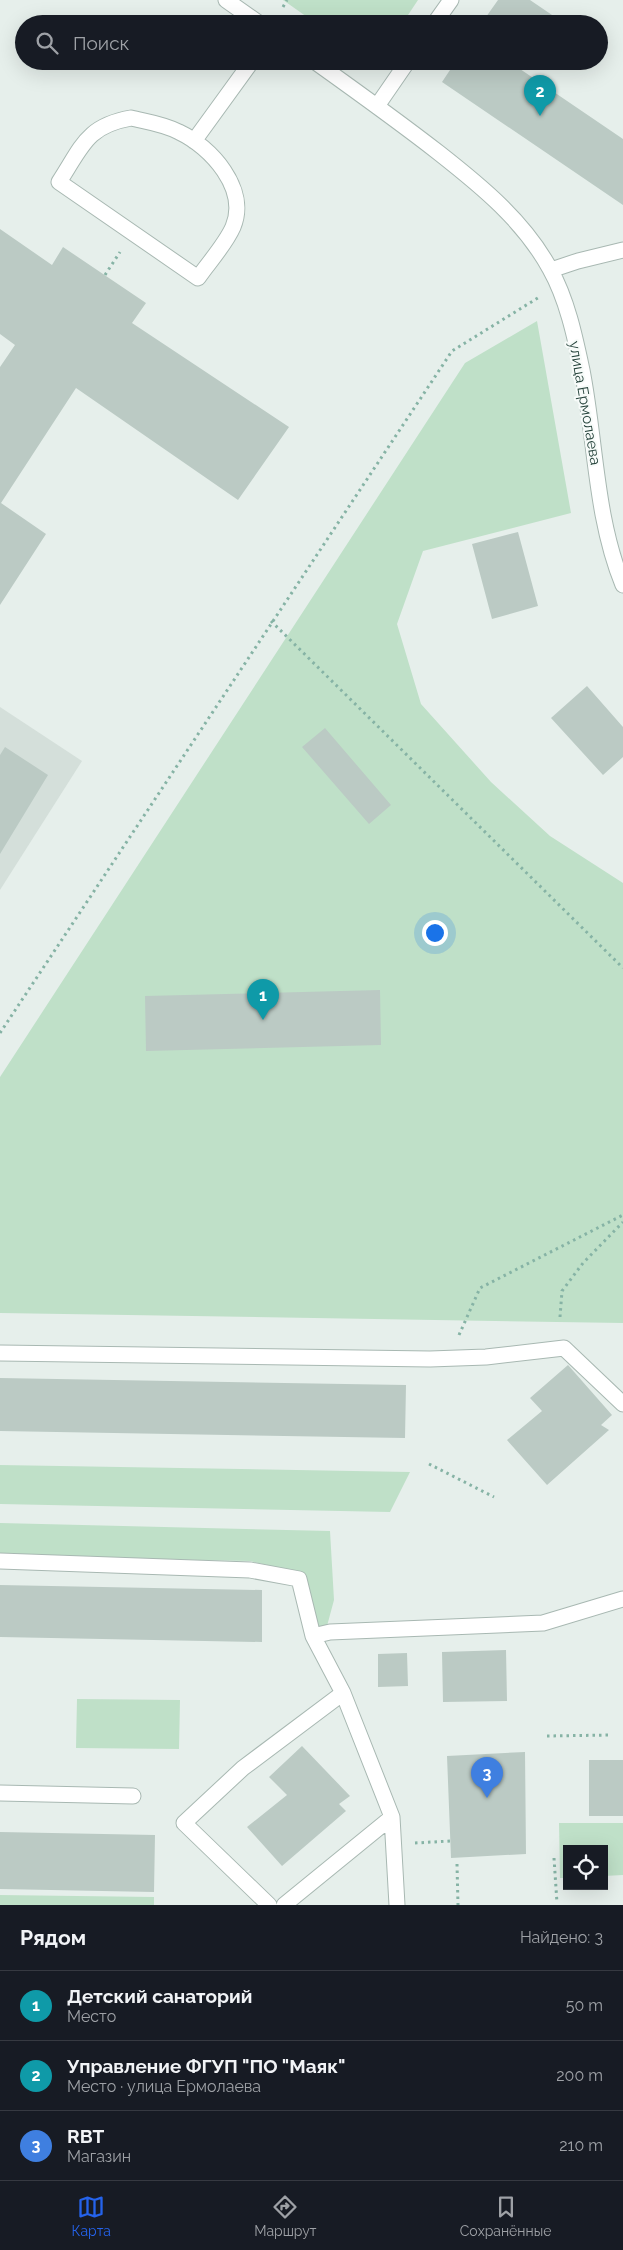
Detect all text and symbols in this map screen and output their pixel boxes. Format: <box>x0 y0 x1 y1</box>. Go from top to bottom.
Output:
search box <box>15 15 608 70</box>
icon: search <box>33 29 61 57</box>
text: Поиск <box>73 32 129 54</box>
pin: 2 <box>524 75 556 116</box>
street label: улица Ермолаева <box>565 340 605 466</box>
your location <box>422 920 448 946</box>
pin: 1 <box>247 979 279 1020</box>
pin: 3 <box>471 1757 503 1798</box>
map controls <box>563 1845 608 1890</box>
button: locate <box>563 1845 608 1890</box>
text: Рядом <box>20 1925 86 1950</box>
text: Найдено: 3 <box>520 1928 603 1947</box>
text: Детский санаторий <box>67 1985 252 2007</box>
text: 1 <box>32 1996 40 2015</box>
text: 50 m <box>566 1996 603 2015</box>
text: Место <box>67 2007 116 2026</box>
text: Управление ФГУП "ПО "Маяк" <box>67 2055 346 2077</box>
text: 2 <box>31 2066 41 2085</box>
text: 200 m <box>556 2066 603 2085</box>
text: Место · улица Ермолаева <box>67 2077 261 2096</box>
text: RBT <box>67 2125 104 2147</box>
text: 3 <box>32 2136 40 2155</box>
text: 210 m <box>559 2136 603 2155</box>
text: Магазин <box>67 2147 131 2166</box>
tab: Карта <box>72 2193 111 2239</box>
tab: Маршрут <box>254 2193 317 2239</box>
tab: Сохранённые <box>460 2193 551 2239</box>

